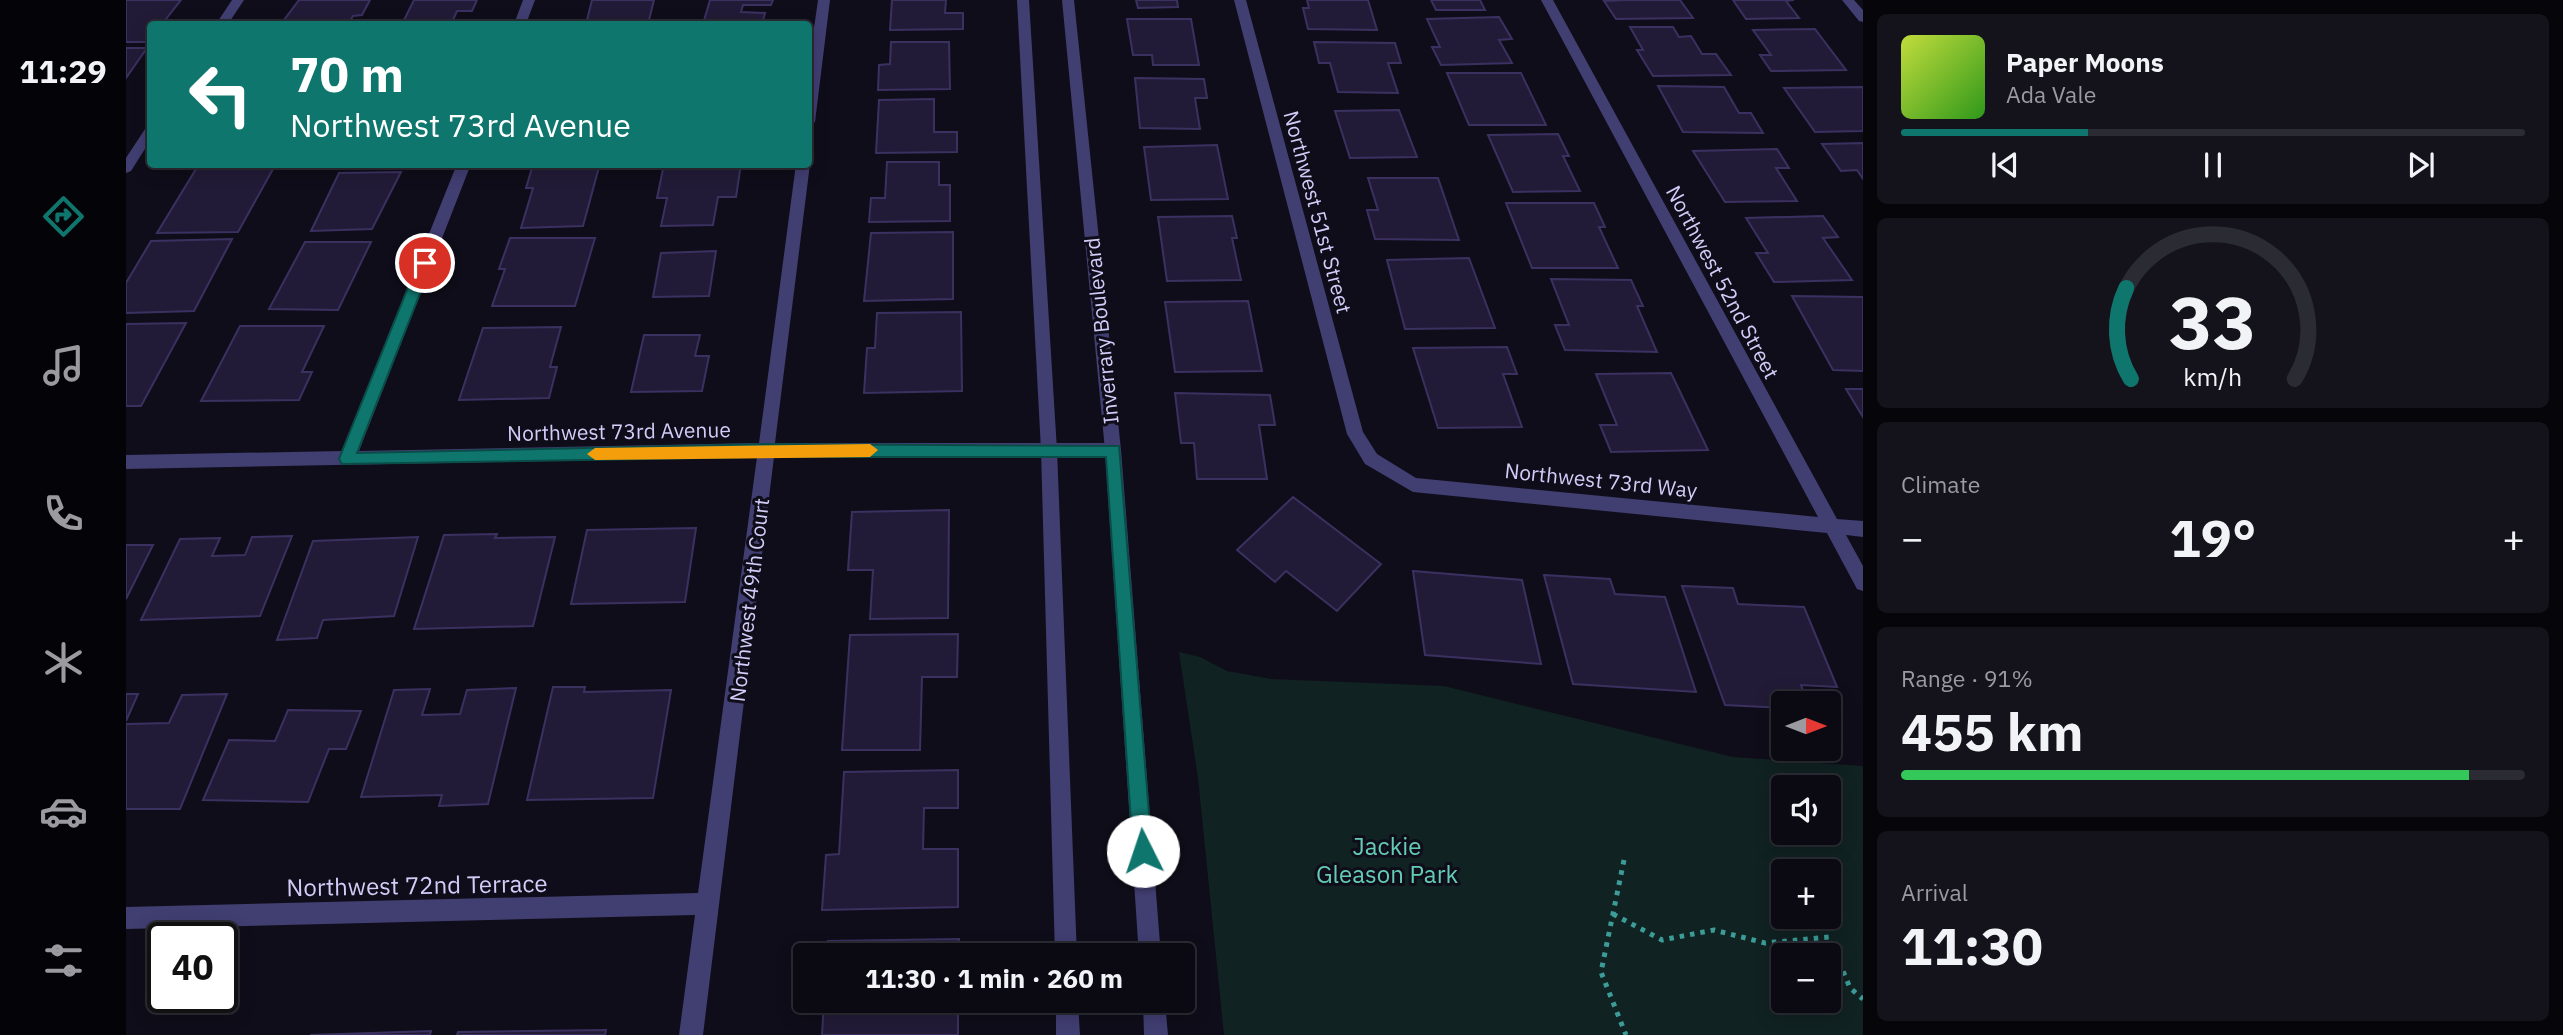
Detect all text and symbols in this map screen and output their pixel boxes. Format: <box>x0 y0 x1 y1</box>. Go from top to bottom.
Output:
text: 70 m <box>290 42 404 105</box>
text: Paper Moons <box>2006 45 2164 79</box>
icon: left <box>175 49 266 140</box>
text: 11:29 <box>19 50 107 92</box>
text: Ada Vale <box>2006 79 2096 109</box>
text: Northwest 73rd Avenue <box>290 104 631 146</box>
street label: Northwest 51st Street <box>1277 108 1359 316</box>
icon: previous <box>1986 146 2024 184</box>
icon: pause <box>2194 146 2232 184</box>
icon: next <box>2402 146 2440 184</box>
street label: Northwest 52nd Street <box>1660 180 1786 384</box>
icon: directions <box>39 192 88 241</box>
pin <box>395 233 455 293</box>
street label: Inverrary Boulevard <box>1077 236 1125 426</box>
icon: arrive <box>406 244 444 282</box>
text: 33 <box>2169 275 2257 370</box>
icon: music <box>39 341 88 390</box>
text: km/h <box>2184 360 2242 393</box>
street label: Northwest 73rd Avenue <box>507 415 731 447</box>
street label: Northwest 73rd Way <box>1503 456 1699 504</box>
text: Climate <box>1901 469 1980 499</box>
icon: phone <box>39 489 88 538</box>
street label: Northwest 49th Court <box>723 497 775 703</box>
text: 19° <box>2170 504 2256 571</box>
text: − <box>1901 513 1924 562</box>
text: + <box>2502 513 2525 562</box>
icon: climate <box>39 638 88 687</box>
text: Range · 91% <box>1901 663 2033 693</box>
north arrow <box>1771 691 1841 761</box>
map controls <box>1771 691 1841 1013</box>
text: 455 km <box>1901 698 2083 765</box>
button: sound <box>1771 775 1841 845</box>
icon: car <box>39 787 88 836</box>
position arrow <box>1106 814 1180 888</box>
park label: Jackie Gleason Park <box>1316 830 1458 890</box>
button: + <box>1771 859 1841 929</box>
street label: Northwest 72nd Terrace <box>286 867 548 903</box>
text: Arrival <box>1901 877 1968 907</box>
text: 11:30 <box>1901 912 2043 979</box>
speed limit sign: 40 <box>147 922 238 1013</box>
icon: filters <box>39 936 88 985</box>
button: − <box>1771 943 1841 1013</box>
text: 11:30 · 1 min · 260 m <box>865 961 1123 995</box>

